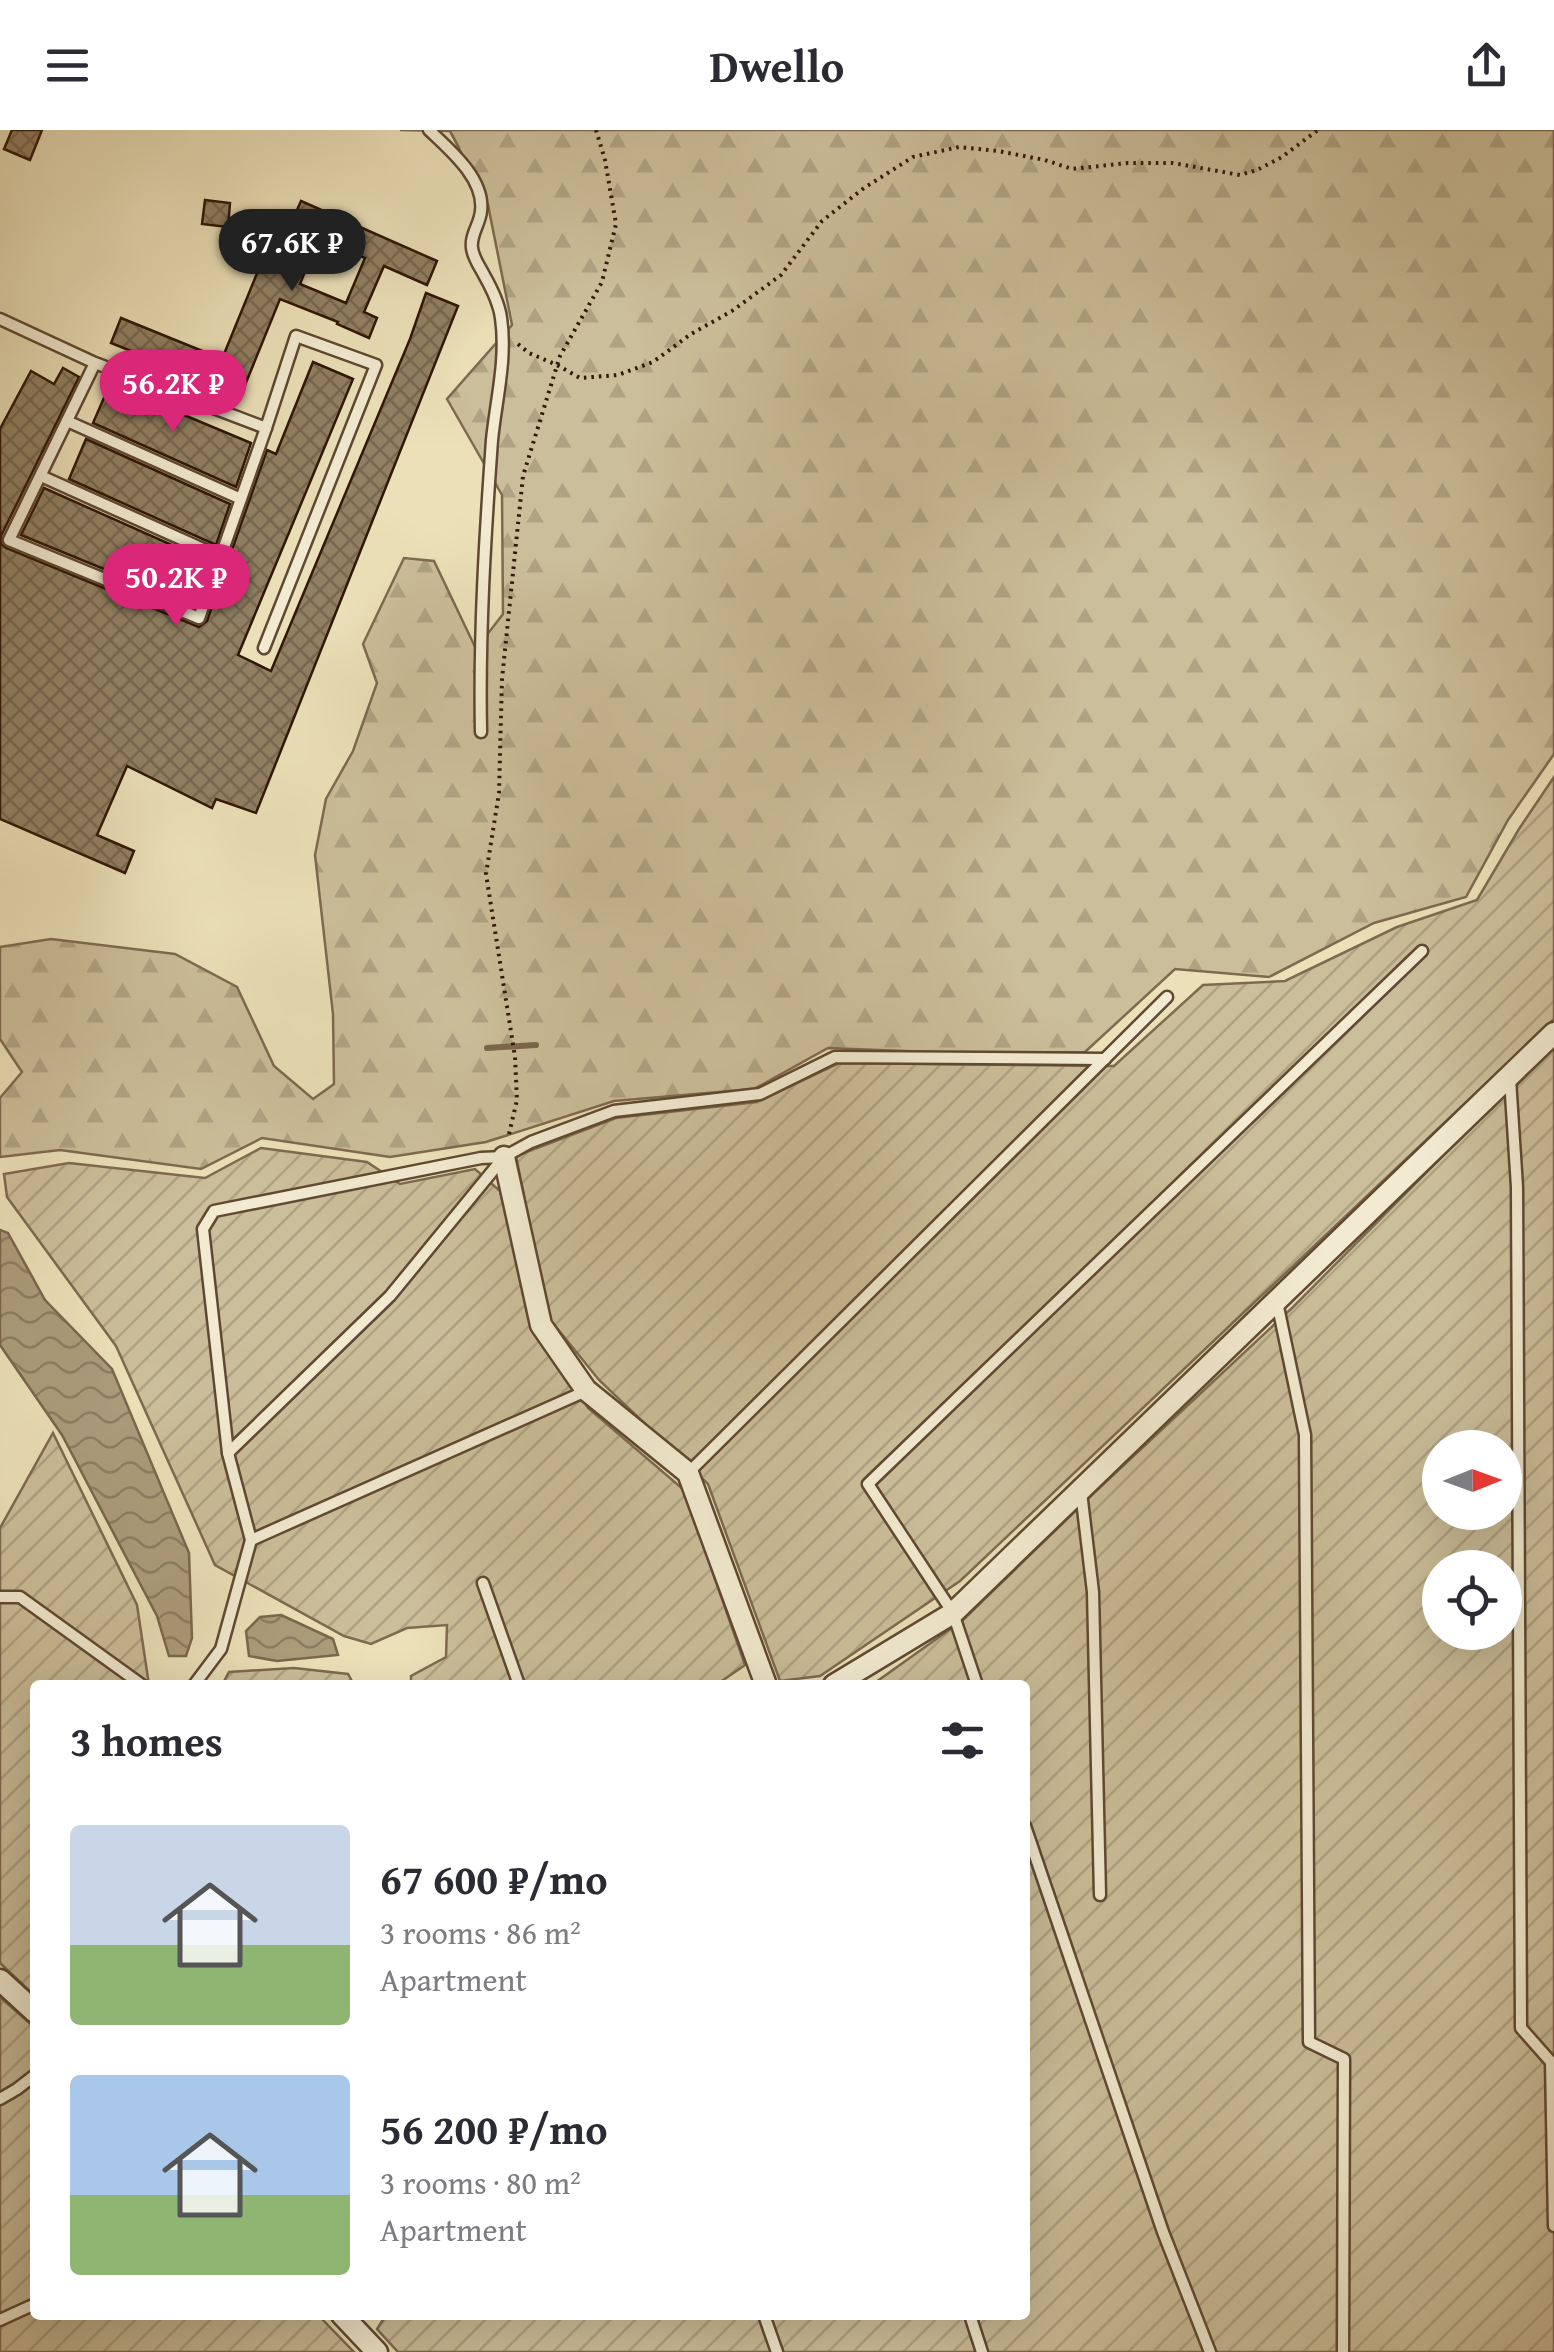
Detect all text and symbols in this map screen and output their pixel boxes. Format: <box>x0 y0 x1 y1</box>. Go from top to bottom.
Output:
text: Dwello <box>710 33 844 98</box>
icon: menu <box>40 38 95 93</box>
icon: share <box>1459 38 1514 93</box>
pin: 67.6K ₽ <box>200 209 384 294</box>
text: 67.6K ₽ <box>241 218 343 265</box>
pin: 56.2K ₽ <box>81 350 265 435</box>
text: 56.2K ₽ <box>122 359 224 406</box>
pin: 50.2K ₽ <box>84 544 268 629</box>
text: 50.2K ₽ <box>125 553 227 600</box>
north arrow <box>1422 1430 1522 1530</box>
map controls <box>1422 1430 1522 1650</box>
button: locate <box>1422 1550 1522 1650</box>
text: 3 homes <box>70 1710 223 1771</box>
icon: filters <box>935 1713 990 1768</box>
text: 67 600 ₽/mo <box>380 1848 608 1909</box>
icon: home <box>150 1865 270 1985</box>
text: 3 rooms · 86 m² <box>380 1909 581 1956</box>
text: Apartment <box>380 1956 527 2003</box>
text: 56 200 ₽/mo <box>380 2098 608 2159</box>
icon: home <box>150 2115 270 2235</box>
text: 3 rooms · 80 m² <box>380 2159 581 2206</box>
text: Apartment <box>380 2206 527 2253</box>

